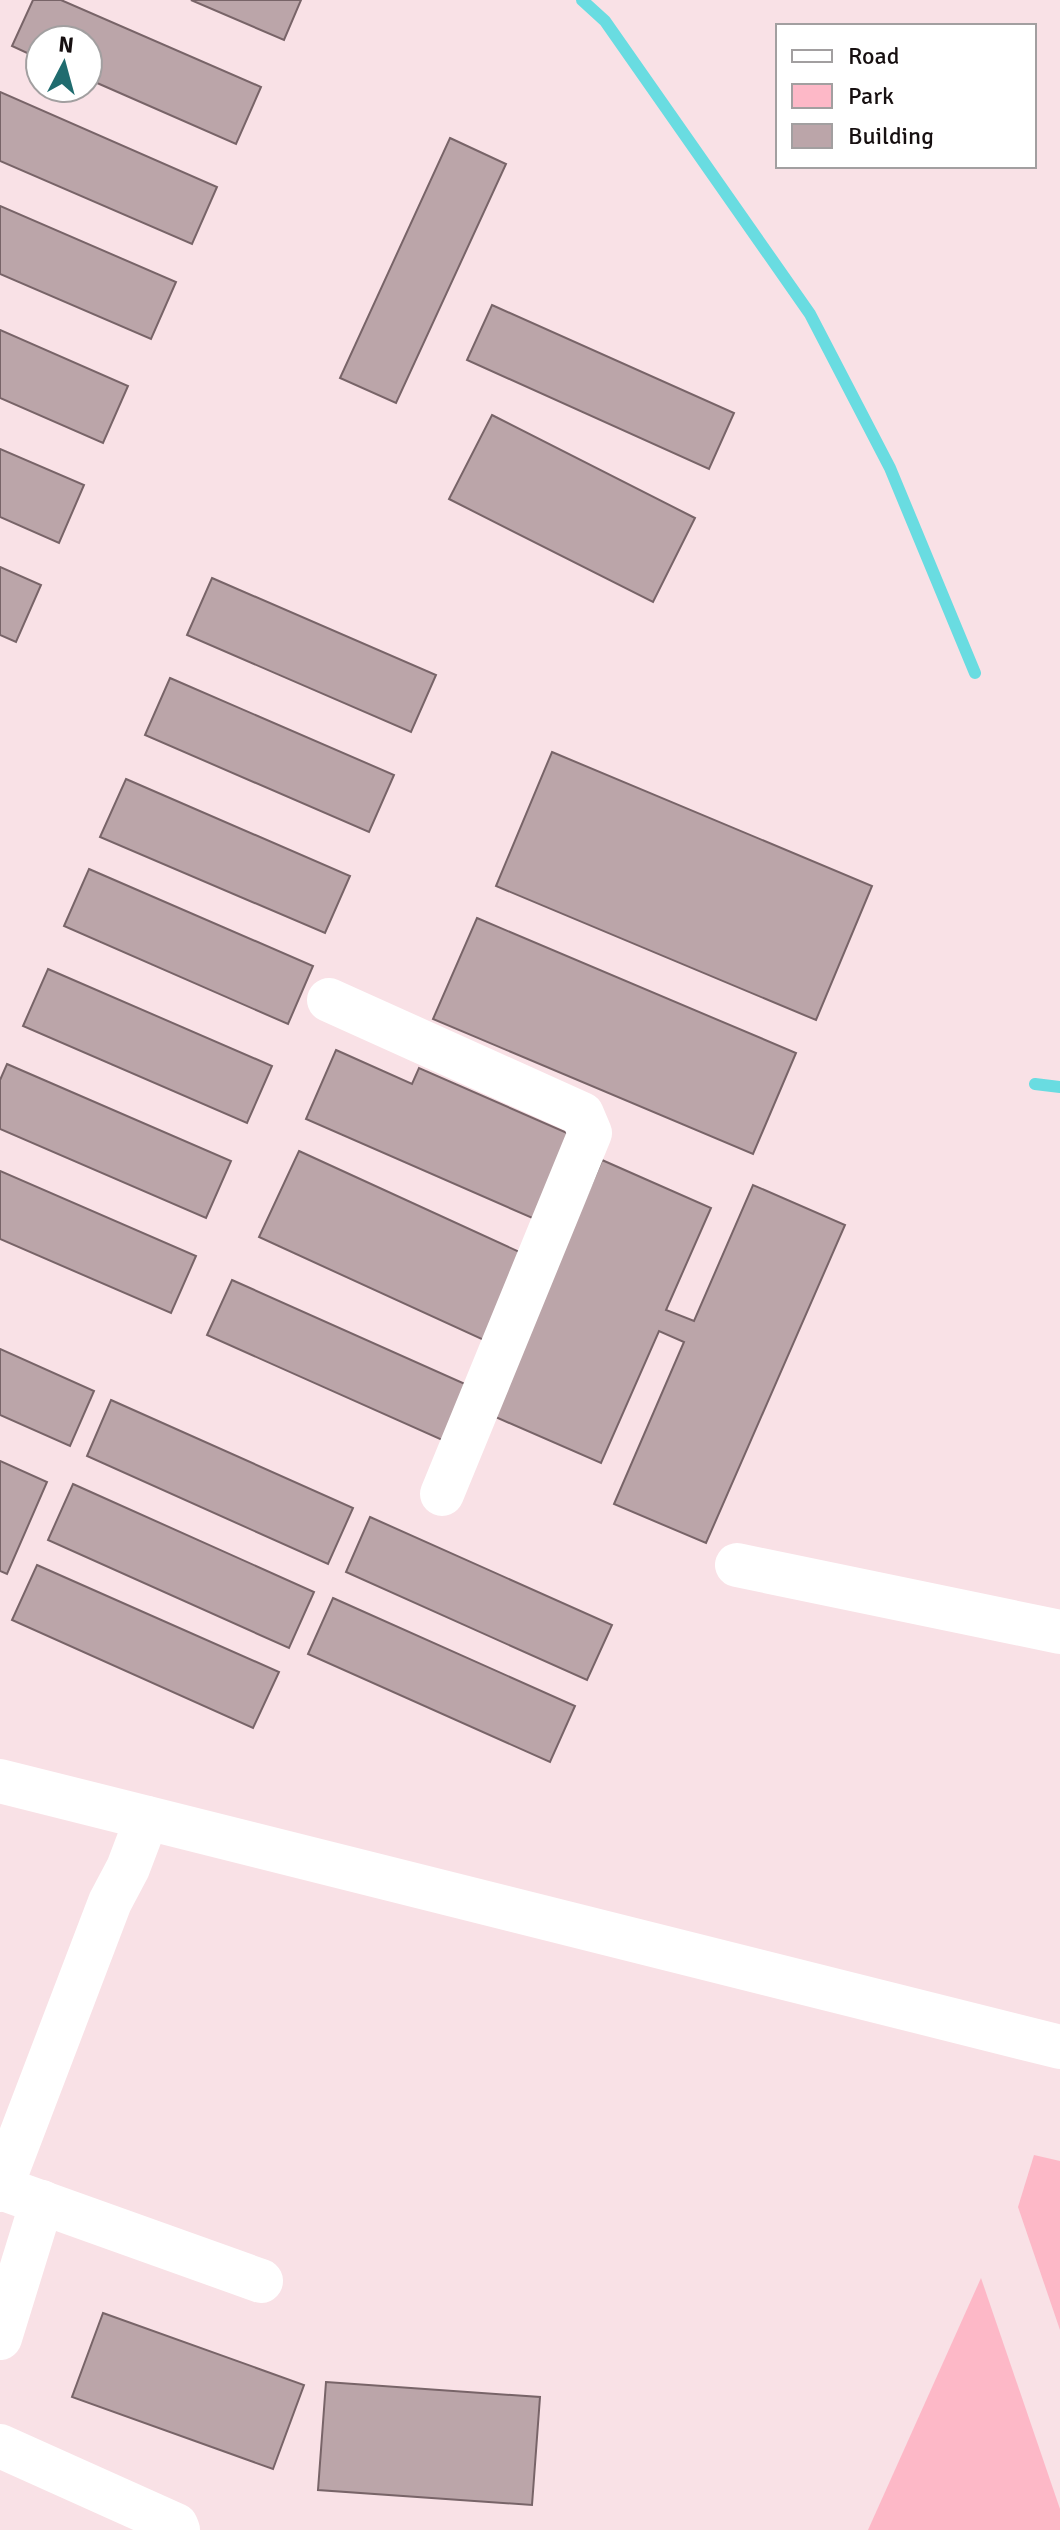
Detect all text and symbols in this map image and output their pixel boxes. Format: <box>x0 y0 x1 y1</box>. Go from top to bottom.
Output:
north arrow <box>24 24 104 104</box>
legend <box>776 24 1036 168</box>
text: N <box>57 30 75 59</box>
text: Road <box>848 41 899 71</box>
text: Park <box>848 81 894 111</box>
text: Building <box>848 121 934 151</box>

